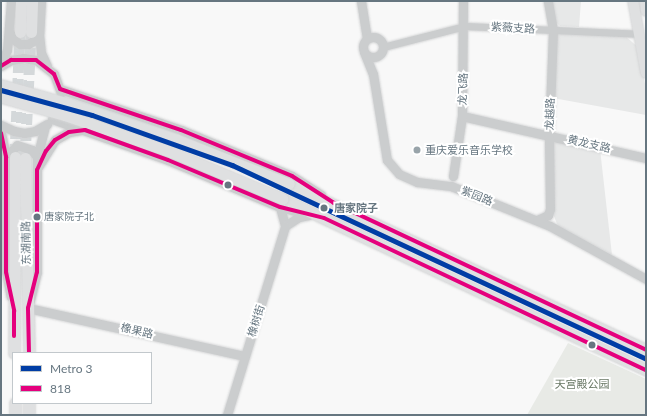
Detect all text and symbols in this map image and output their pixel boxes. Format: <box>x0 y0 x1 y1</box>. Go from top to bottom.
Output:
street label: 紫薇支路 <box>491 20 535 36</box>
street label: 龙飞路 <box>456 72 470 106</box>
street label: 龙越路 <box>543 97 557 131</box>
street label: 黄龙支路 <box>566 133 612 155</box>
place label: 重庆爱乐音乐学校 <box>425 143 513 157</box>
marker: 重庆爱乐音乐学校 <box>412 145 422 155</box>
unlabelled marker <box>223 180 233 190</box>
street label: 紫园路 <box>459 184 495 208</box>
marker: 唐家院子 <box>317 201 331 215</box>
place label: 唐家院子 <box>334 201 378 215</box>
place label: 唐家院子北 <box>44 211 94 223</box>
marker: 唐家院子北 <box>32 212 42 222</box>
street label: 东湖南路 <box>19 221 33 265</box>
street label: 橡树街 <box>245 303 267 339</box>
street label: 橡果路 <box>119 321 155 341</box>
unlabelled marker <box>587 340 597 350</box>
legend <box>12 352 152 404</box>
text: Metro 3 <box>50 361 93 376</box>
park label: 天宫殿公园 <box>555 377 609 391</box>
text: 818 <box>50 381 71 396</box>

